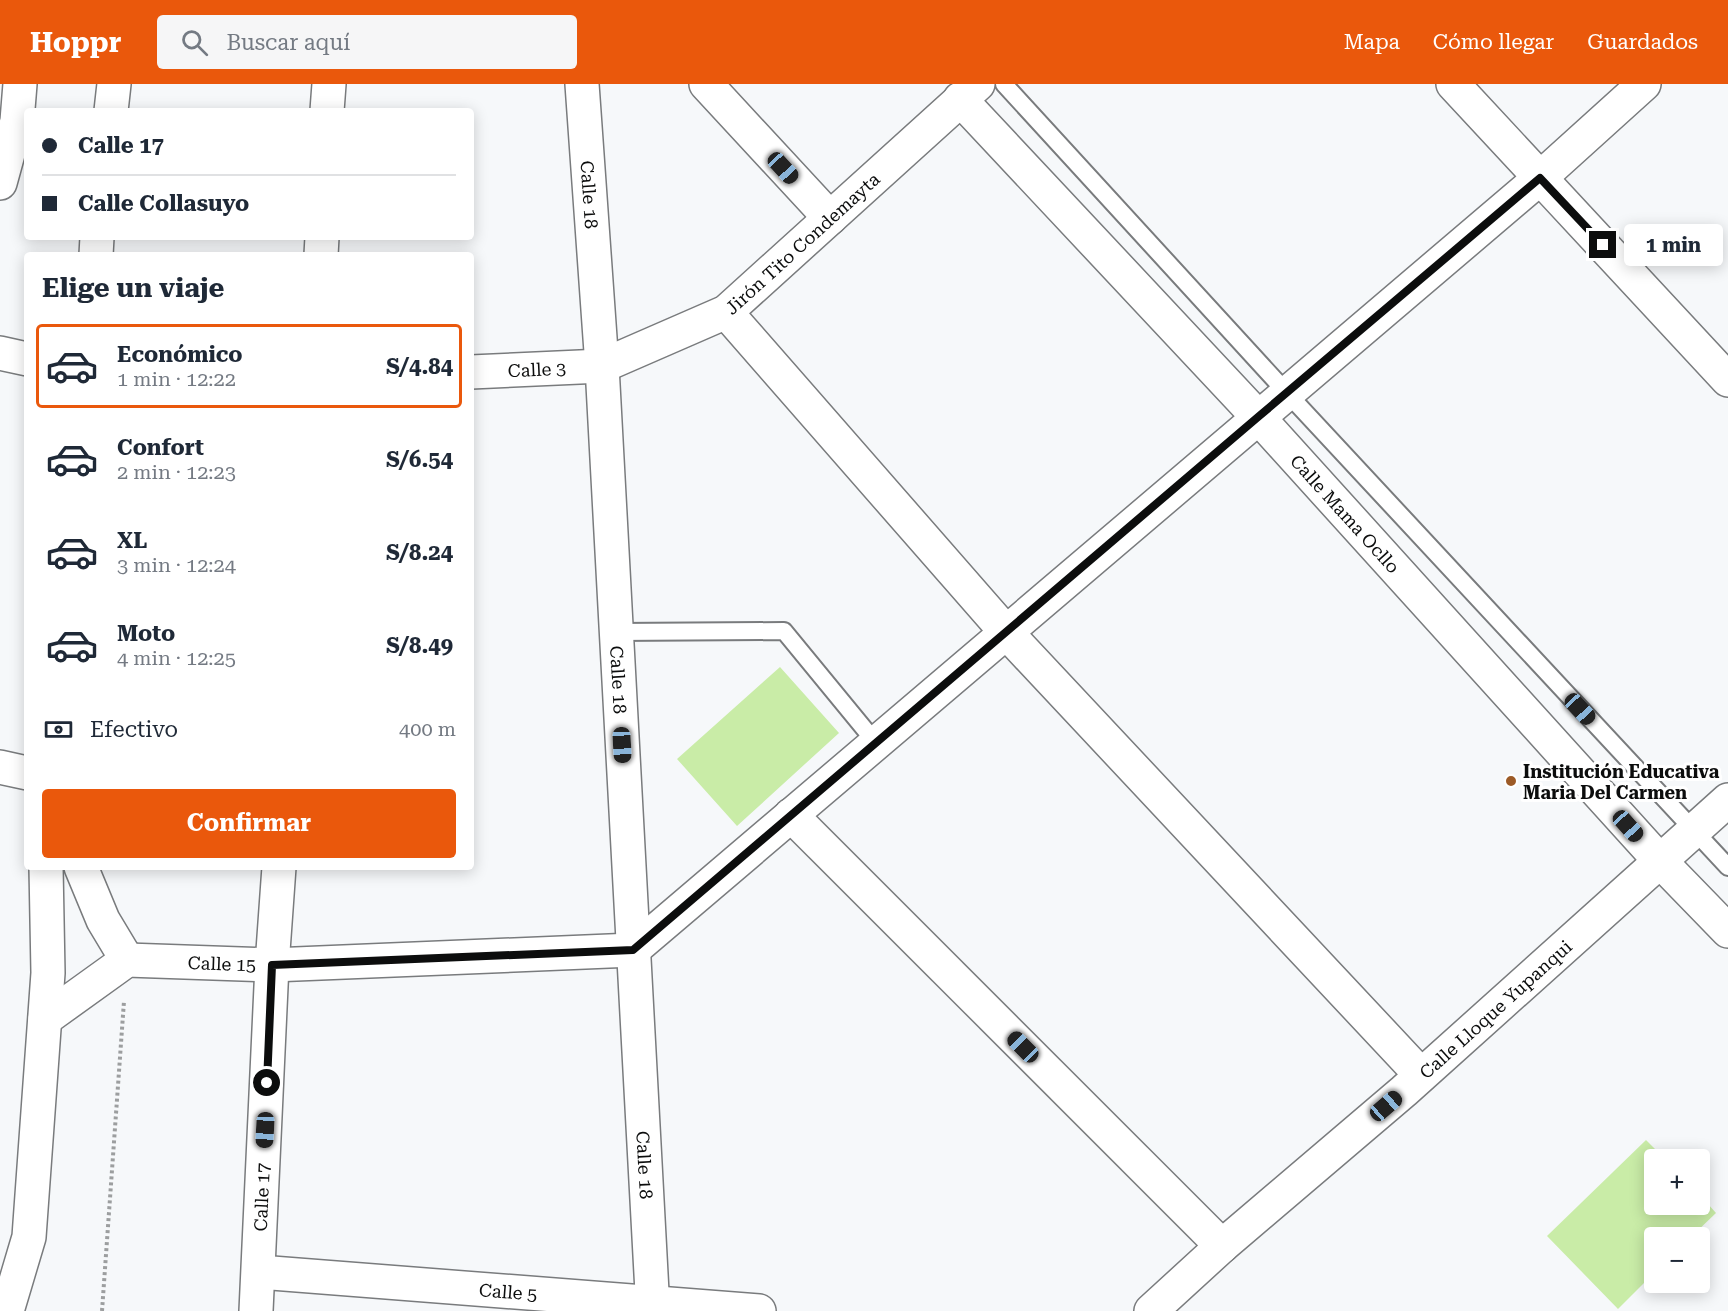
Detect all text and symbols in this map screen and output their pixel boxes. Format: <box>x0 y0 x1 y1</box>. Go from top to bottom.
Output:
search box <box>157 15 577 69</box>
text: Hoppr <box>30 26 121 59</box>
icon: search <box>178 26 211 59</box>
text: Buscar aquí <box>226 30 350 55</box>
text: Mapa <box>1344 30 1400 54</box>
text: Cómo llegar <box>1433 30 1554 54</box>
text: Guardados <box>1587 30 1698 54</box>
text: Calle 17 <box>78 133 164 158</box>
car <box>764 149 802 187</box>
street label: Calle 18 <box>577 160 603 230</box>
street label: Jirón Tito Condemayta <box>721 168 884 318</box>
text: Calle Collasuyo <box>78 191 249 216</box>
callout: 1 min <box>1624 224 1723 266</box>
route end <box>1589 231 1616 258</box>
text: 1 min <box>1646 233 1701 257</box>
text: Elige un viaje <box>42 272 224 304</box>
icon: car <box>45 339 99 393</box>
text: Económico <box>117 342 243 367</box>
text: S/4.84 <box>386 354 453 379</box>
street label: Calle 3 <box>507 357 567 381</box>
text: 1 min · 12:22 <box>117 367 236 391</box>
icon: car <box>45 432 99 486</box>
text: Confort <box>117 435 204 460</box>
text: S/6.54 <box>386 447 453 472</box>
street label: Calle Mama Ocllo <box>1286 450 1404 577</box>
text: 2 min · 12:23 <box>117 460 236 484</box>
icon: car <box>45 525 99 579</box>
text: XL <box>117 528 147 553</box>
text: S/8.24 <box>386 540 453 565</box>
text: 3 min · 12:24 <box>117 553 236 577</box>
icon: car <box>45 618 99 672</box>
text: Moto <box>117 621 175 646</box>
text: S/8.49 <box>386 633 453 658</box>
street label: Calle 18 <box>607 645 631 715</box>
text: 4 min · 12:25 <box>117 646 236 670</box>
car <box>1561 690 1599 728</box>
icon: cash <box>42 713 75 746</box>
text: Efectivo <box>90 717 178 742</box>
text: 400 m <box>399 717 456 741</box>
car <box>612 727 632 763</box>
place label: Institución Educativa Maria Del Carmen <box>1523 761 1720 803</box>
marker: Institución Educativa Maria Del Carmen <box>1504 774 1518 788</box>
button: Confirmar <box>42 789 456 858</box>
car <box>1609 807 1647 845</box>
street label: Calle Lloque Yupanqui <box>1415 935 1576 1083</box>
street label: Calle 15 <box>187 952 256 975</box>
car <box>1004 1028 1042 1066</box>
route start <box>253 1069 280 1096</box>
car <box>1367 1087 1405 1125</box>
car <box>255 1112 275 1148</box>
street label: Calle 18 <box>633 1130 657 1200</box>
map controls <box>1644 1149 1710 1293</box>
button: + <box>1644 1149 1710 1215</box>
street label: Calle 17 <box>249 1162 273 1232</box>
button: − <box>1644 1227 1710 1293</box>
street label: Calle 5 <box>478 1279 538 1304</box>

